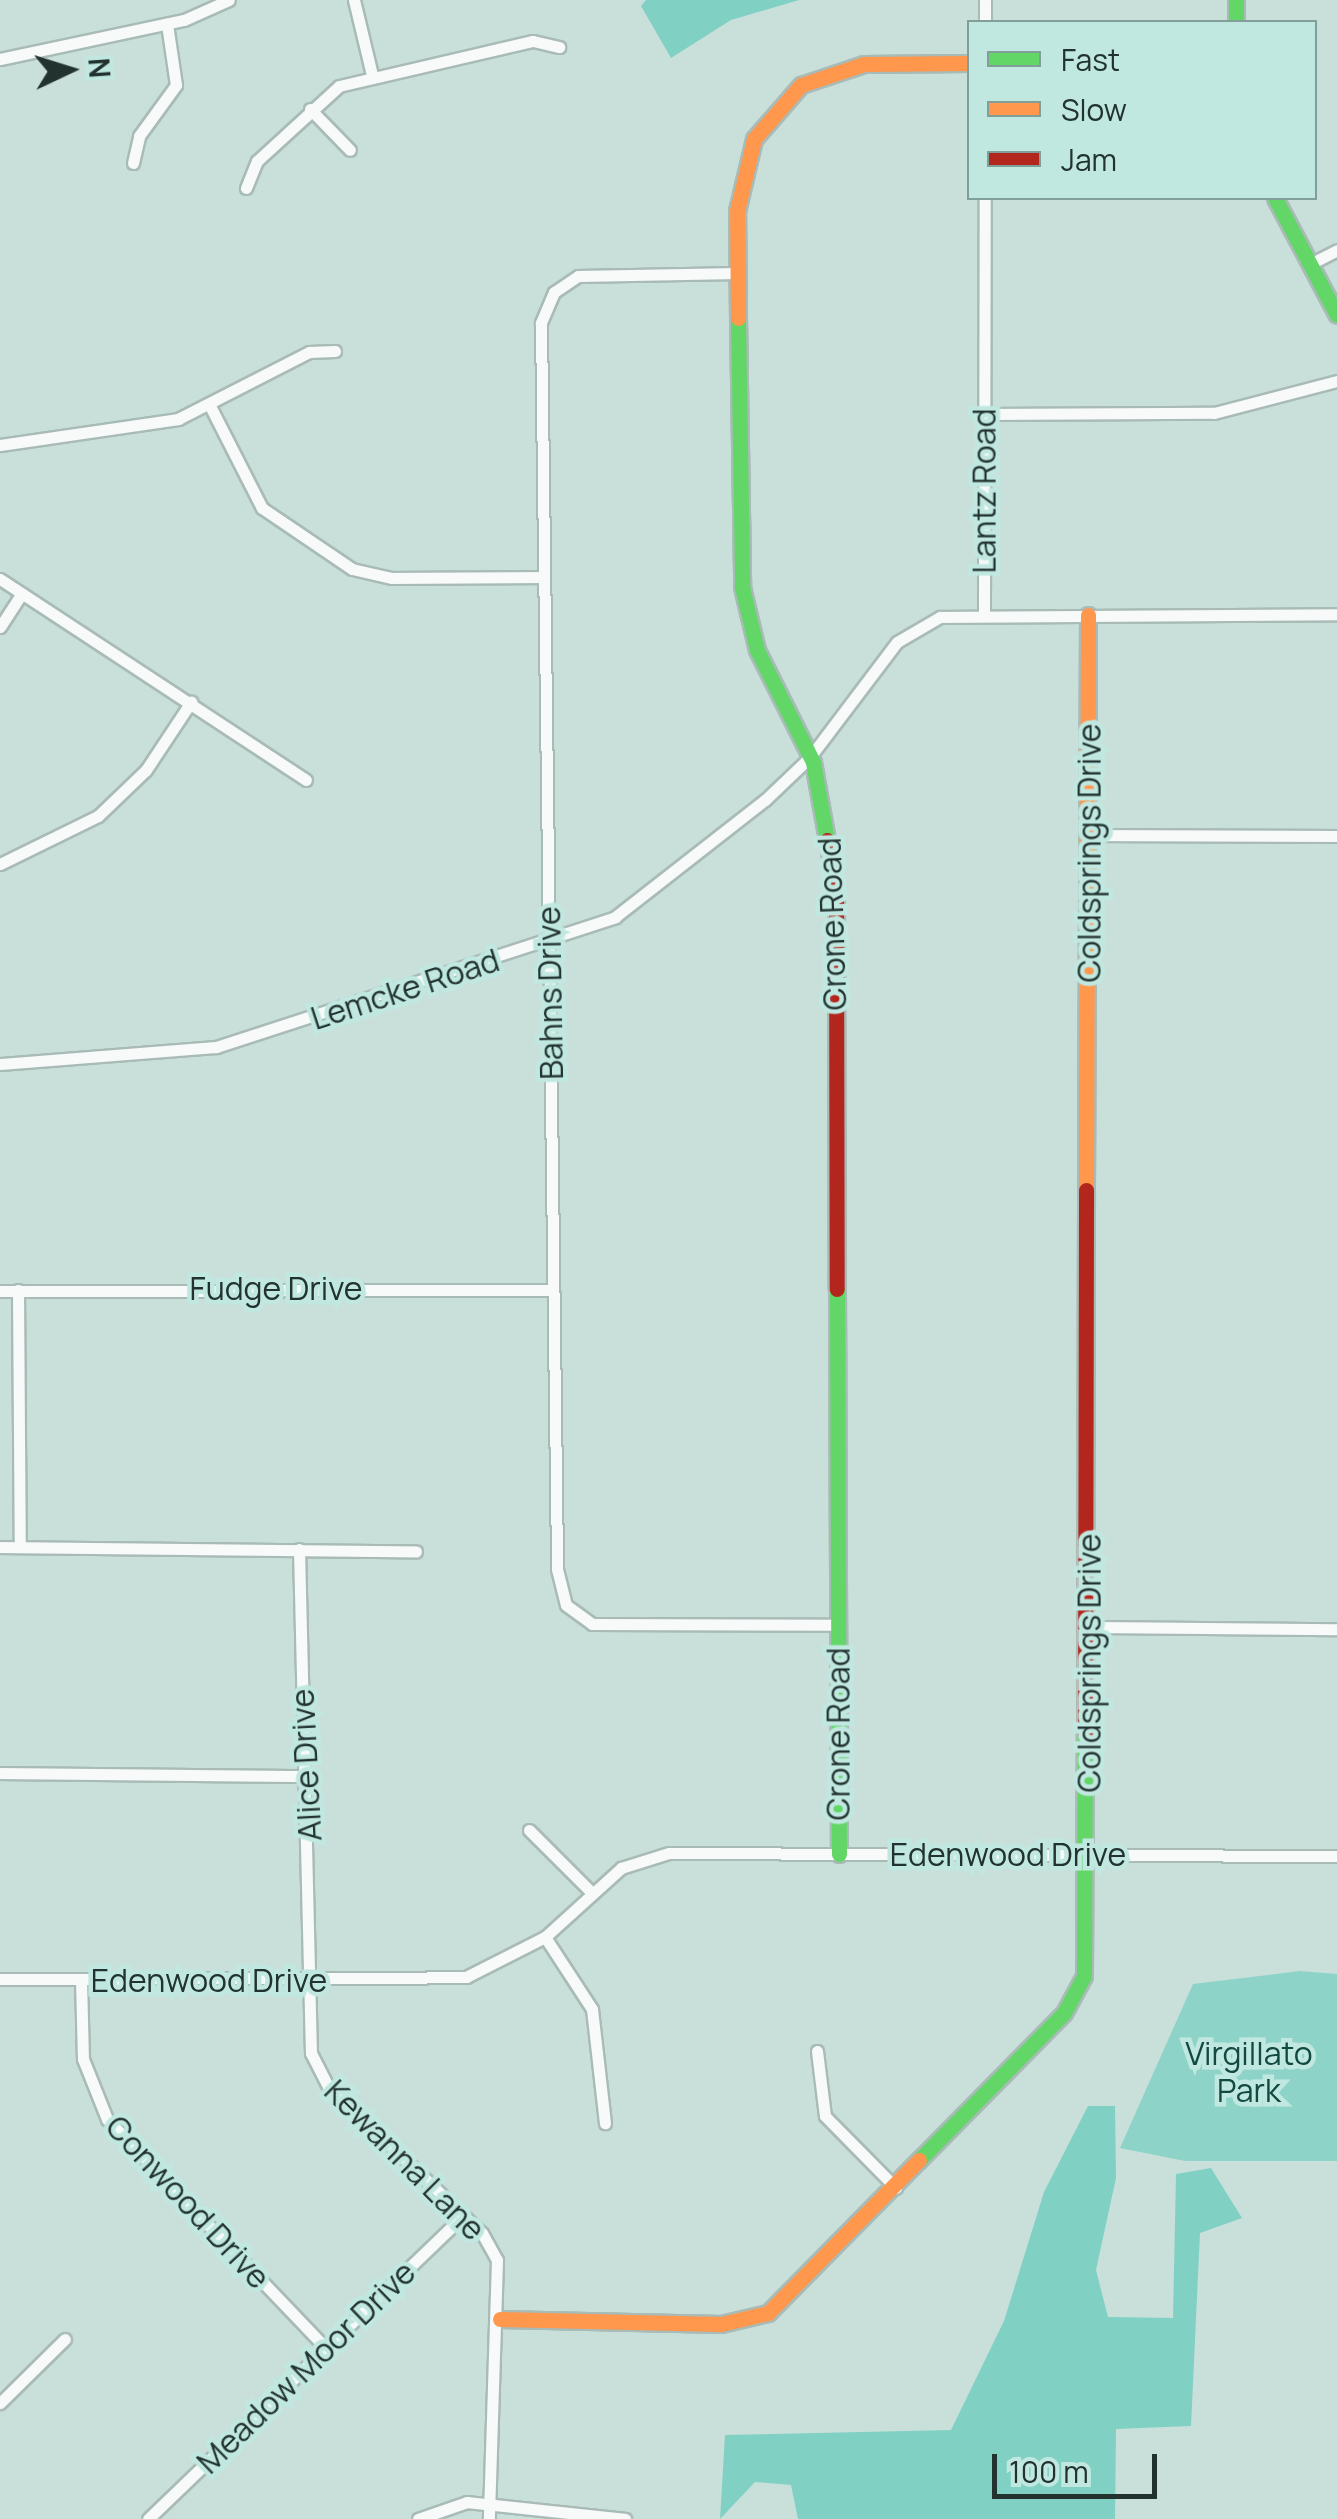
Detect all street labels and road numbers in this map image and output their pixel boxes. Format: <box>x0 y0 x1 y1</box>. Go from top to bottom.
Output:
street label: Lantz Road <box>965 408 1003 574</box>
street label: Coldsprings Drive <box>1070 724 1108 982</box>
street label: Crone Road <box>810 837 854 1011</box>
street label: Bahns Drive <box>529 906 571 1080</box>
street label: Lemcke Road <box>306 940 504 1038</box>
street label: Fudge Drive <box>190 1269 362 1307</box>
street label: Coldsprings Drive <box>1070 1534 1108 1792</box>
street label: Crone Road <box>819 1648 857 1820</box>
street label: Alice Drive <box>283 1688 329 1842</box>
street label: Edenwood Drive <box>890 1835 1126 1873</box>
street label: Edenwood Drive <box>91 1961 327 1999</box>
street label: Kewanna Lane <box>317 2072 493 2248</box>
street label: Conwood Drive <box>98 2107 278 2297</box>
street label: Meadow Moor Drive <box>189 2253 423 2481</box>

